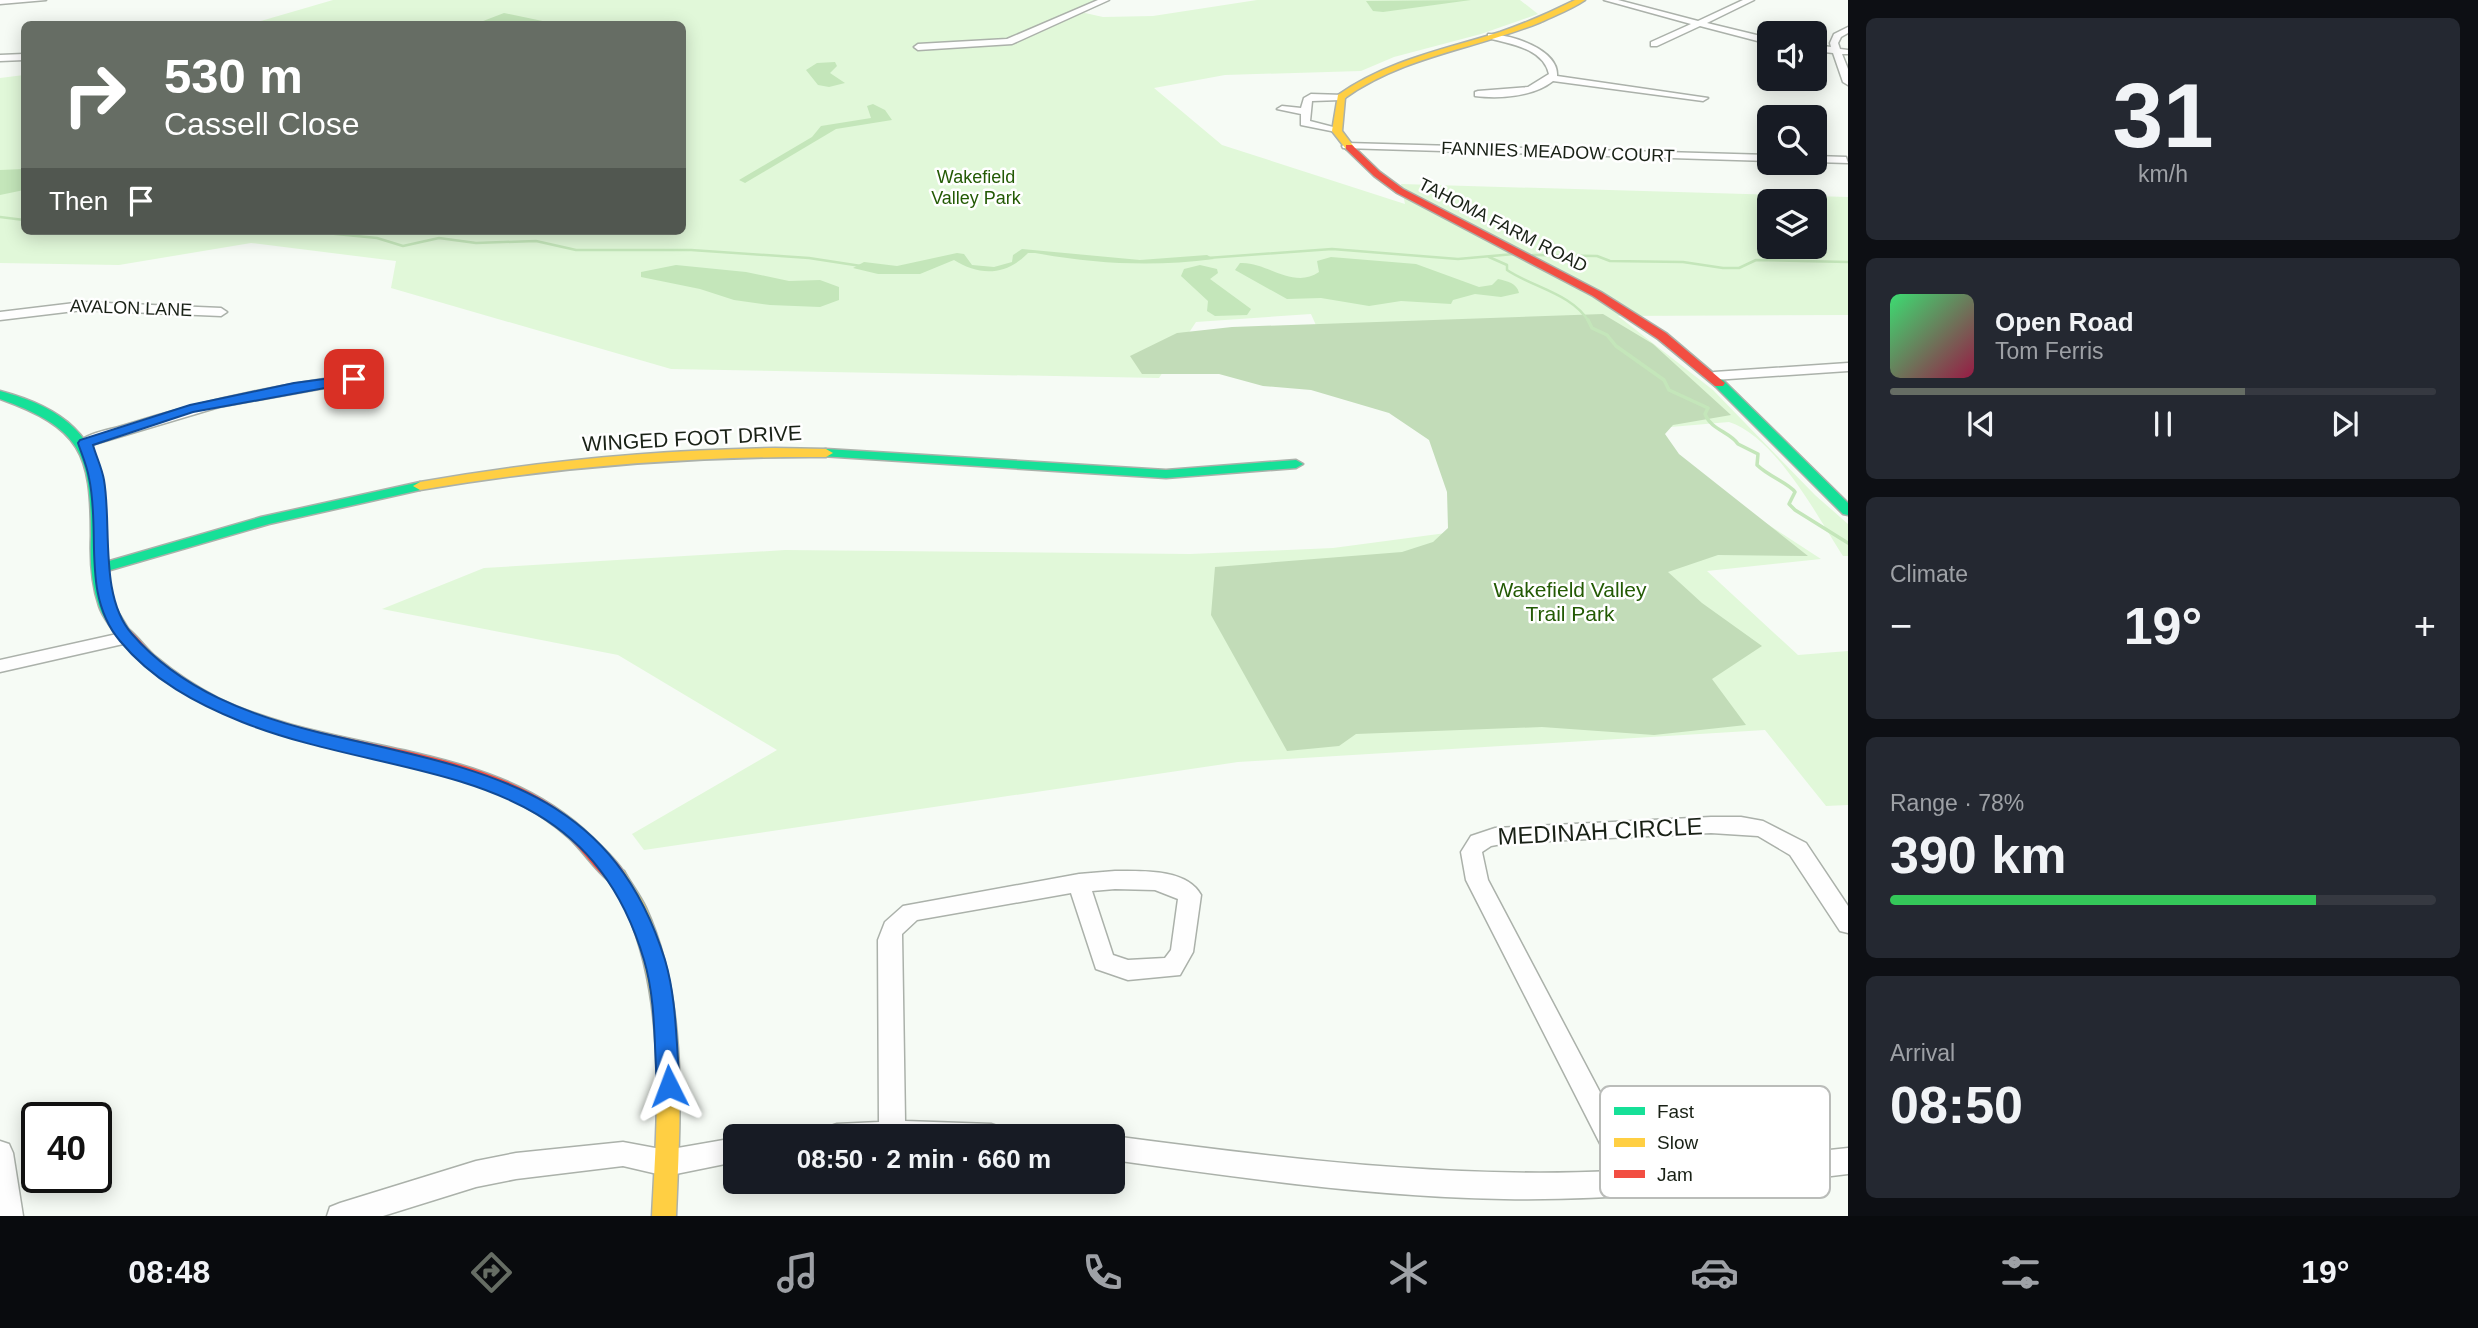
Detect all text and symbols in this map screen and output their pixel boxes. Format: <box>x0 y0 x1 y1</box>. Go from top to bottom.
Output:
map controls <box>1757 21 1827 259</box>
button: sound <box>1757 21 1827 91</box>
icon: right <box>49 49 140 140</box>
text: 530 m <box>164 49 303 103</box>
text: 31 <box>2112 65 2214 166</box>
button: search <box>1757 105 1827 175</box>
text: Cassell Close <box>164 106 360 142</box>
street label: FANNIES MEADOW COURT <box>1441 138 1675 166</box>
text: km/h <box>2138 161 2188 187</box>
park label: Wakefield Valley Park <box>931 167 1022 208</box>
street label: TAHOMA FARM ROAD <box>1415 174 1591 276</box>
icon: arrive <box>122 182 160 220</box>
text: Then <box>49 186 108 216</box>
button: layers <box>1757 189 1827 259</box>
street label: AVALON LANE <box>69 296 193 320</box>
text: Open Road <box>1995 307 2134 337</box>
text: Tom Ferris <box>1995 338 2104 364</box>
pin <box>324 349 384 409</box>
icon: arrive <box>335 360 373 398</box>
icon: previous <box>1962 405 2000 443</box>
icon: pause <box>2144 405 2182 443</box>
icon: next <box>2326 405 2364 443</box>
street label: WINGED FOOT DRIVE <box>581 421 803 455</box>
text: Climate <box>1890 561 1968 587</box>
park label: Wakefield Valley Trail Park <box>1494 578 1647 625</box>
text: 19° <box>2124 597 2202 655</box>
text: − <box>1890 605 1912 647</box>
text: + <box>2414 605 2436 647</box>
text: Range · 78% <box>1890 790 2024 816</box>
street label: MEDINAH CIRCLE <box>1497 812 1703 850</box>
text: 390 km <box>1890 826 2066 884</box>
text: Arrival <box>1890 1040 1955 1066</box>
position arrow <box>632 1049 706 1123</box>
text: 08:50 <box>1890 1076 2023 1134</box>
legend <box>1600 1086 1830 1198</box>
text: Fast <box>1657 1101 1695 1122</box>
speed limit sign: 40 <box>21 1102 112 1193</box>
text: Slow <box>1657 1132 1698 1153</box>
text: 08:50 · 2 min · 660 m <box>797 1144 1051 1174</box>
text: Jam <box>1657 1164 1693 1185</box>
icon: directions <box>467 1248 516 1297</box>
icon: music <box>773 1248 822 1297</box>
icon: phone <box>1078 1248 1127 1297</box>
icon: climate <box>1384 1248 1433 1297</box>
icon: car <box>1690 1248 1739 1297</box>
icon: filters <box>1996 1248 2045 1297</box>
text: 08:48 <box>128 1254 210 1290</box>
text: 19° <box>2301 1254 2350 1290</box>

